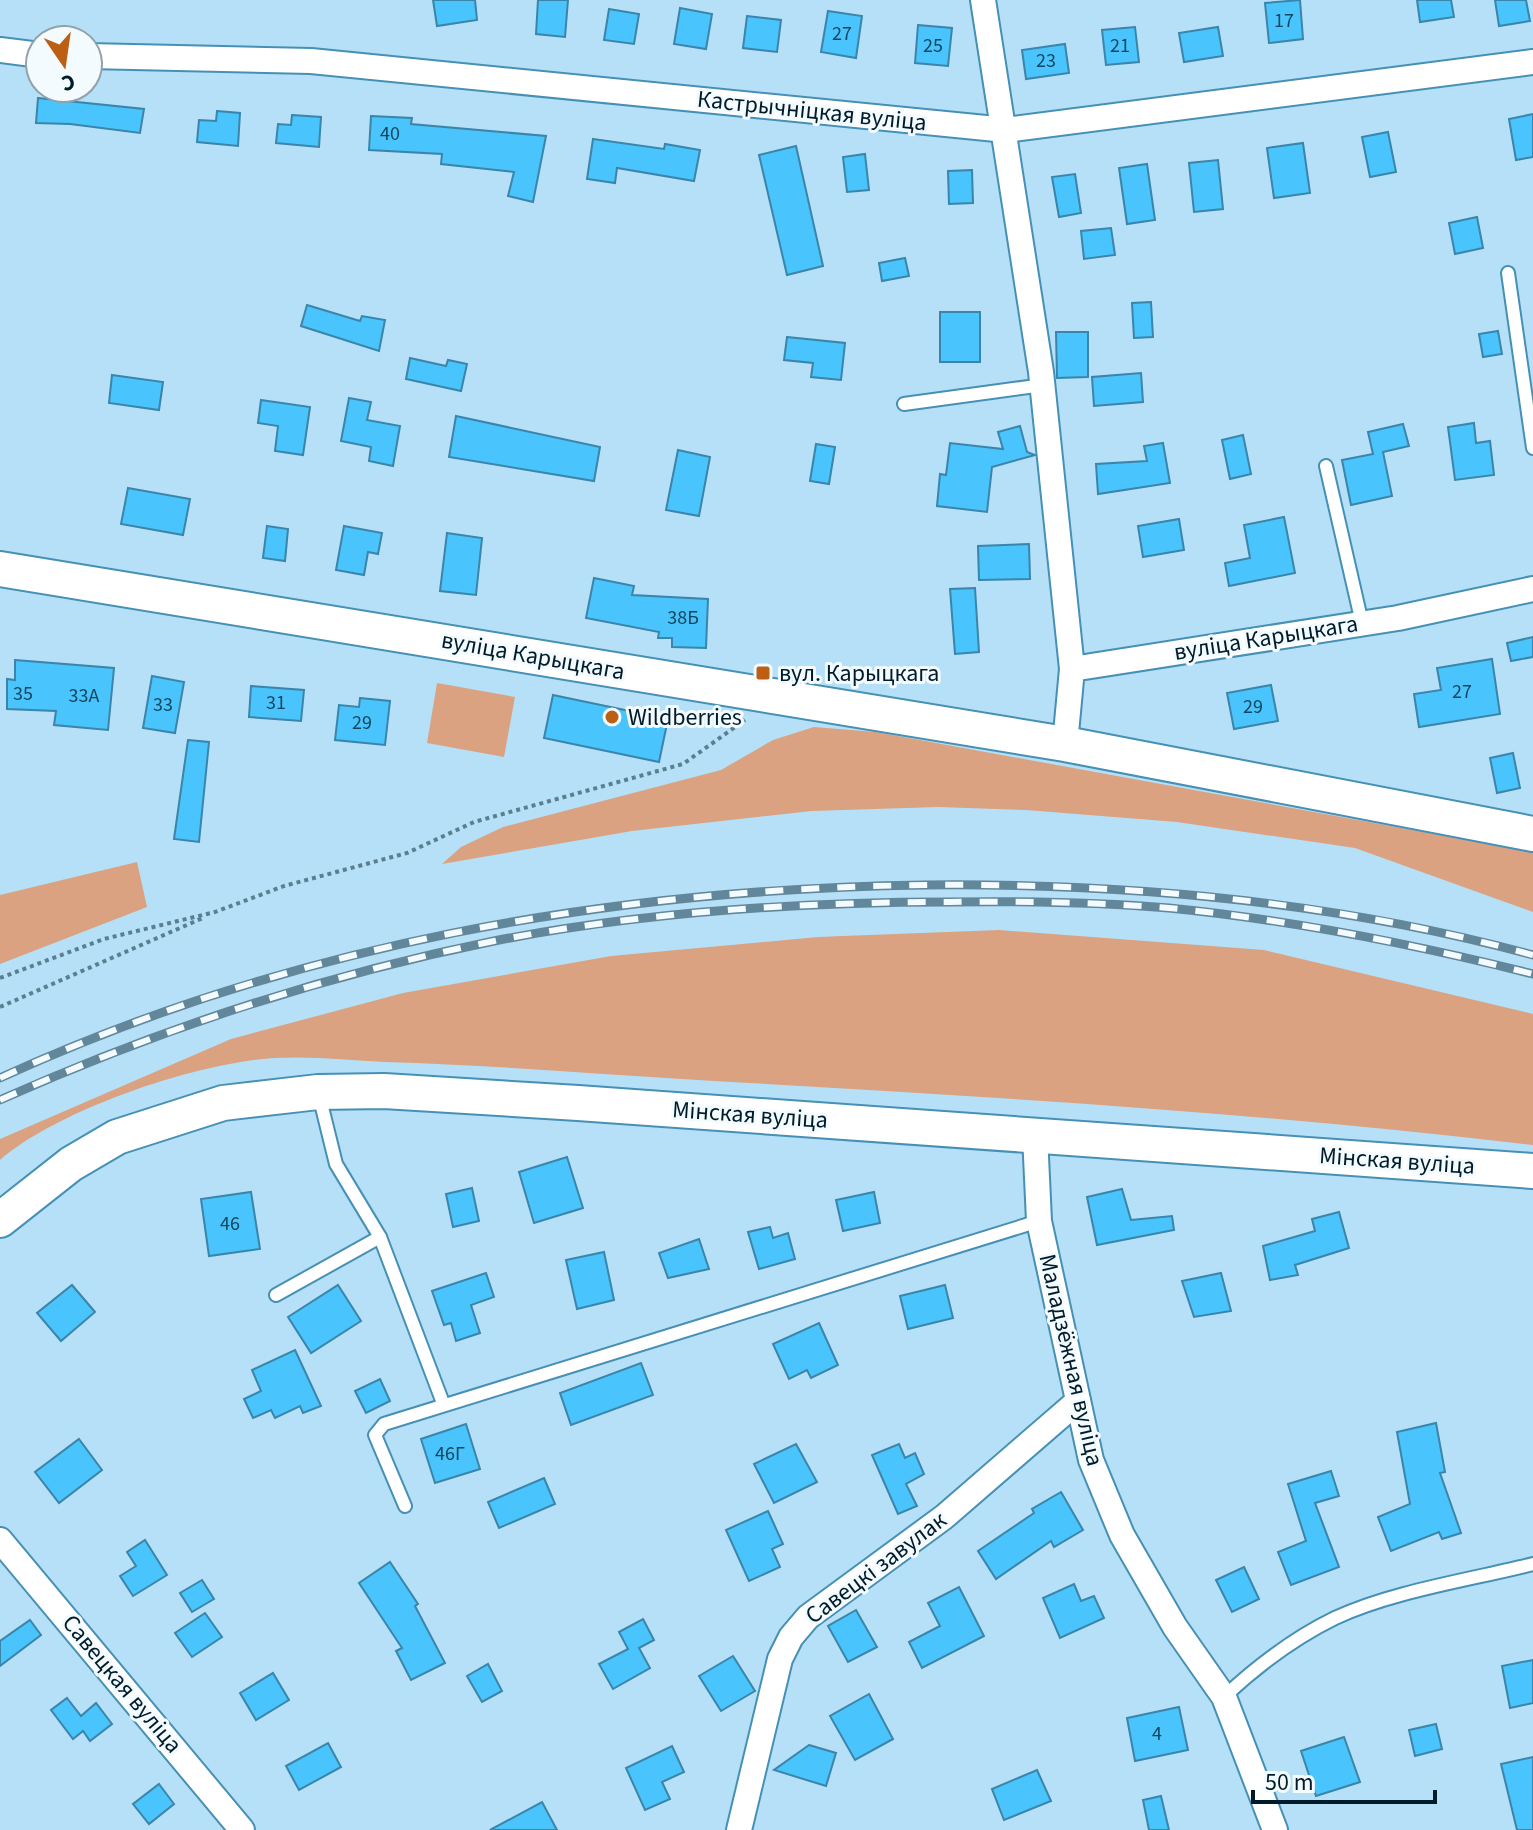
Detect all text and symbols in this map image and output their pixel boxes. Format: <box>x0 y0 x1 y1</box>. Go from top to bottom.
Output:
house number: 17 <box>1274 7 1294 35</box>
house number: 27 <box>832 20 852 48</box>
north arrow <box>24 24 104 104</box>
house number: 25 <box>923 32 943 60</box>
house number: 21 <box>1110 32 1130 60</box>
house number: 23 <box>1036 47 1056 75</box>
text: С <box>58 65 78 100</box>
street label: Кастрычніцкая вуліца <box>696 82 928 140</box>
house number: 40 <box>380 120 400 148</box>
house number: 38Б <box>667 604 699 632</box>
street label: вуліца Карыцкага <box>1171 606 1361 670</box>
street label: вуліца Карыцкага <box>438 623 628 689</box>
place label: вул. Карыцкага <box>779 656 939 691</box>
marker: вул. Карыцкага <box>754 664 772 682</box>
house number: 27 <box>1452 678 1472 706</box>
house number: 35 <box>13 680 33 708</box>
house number: 33А <box>69 682 99 710</box>
house number: 31 <box>266 689 286 717</box>
house number: 33 <box>153 691 173 719</box>
house number: 29 <box>1243 693 1263 721</box>
place label: Wildberries <box>628 700 742 735</box>
marker: Wildberries <box>603 708 621 726</box>
house number: 29 <box>352 709 372 737</box>
street label: Мінская вуліца <box>671 1092 829 1138</box>
street label: Мінская вуліца <box>1318 1138 1476 1184</box>
house number: 46 <box>220 1210 240 1238</box>
street label: Маладзёжная вуліца <box>1030 1251 1112 1469</box>
house number: 46Г <box>435 1440 465 1468</box>
street label: Савецкі завулак <box>798 1503 954 1633</box>
street label: Савецкая вуліца <box>53 1607 191 1761</box>
house number: 4 <box>1152 1720 1162 1748</box>
scale bar <box>1253 1754 1435 1804</box>
text: 50 m <box>1265 1765 1314 1800</box>

